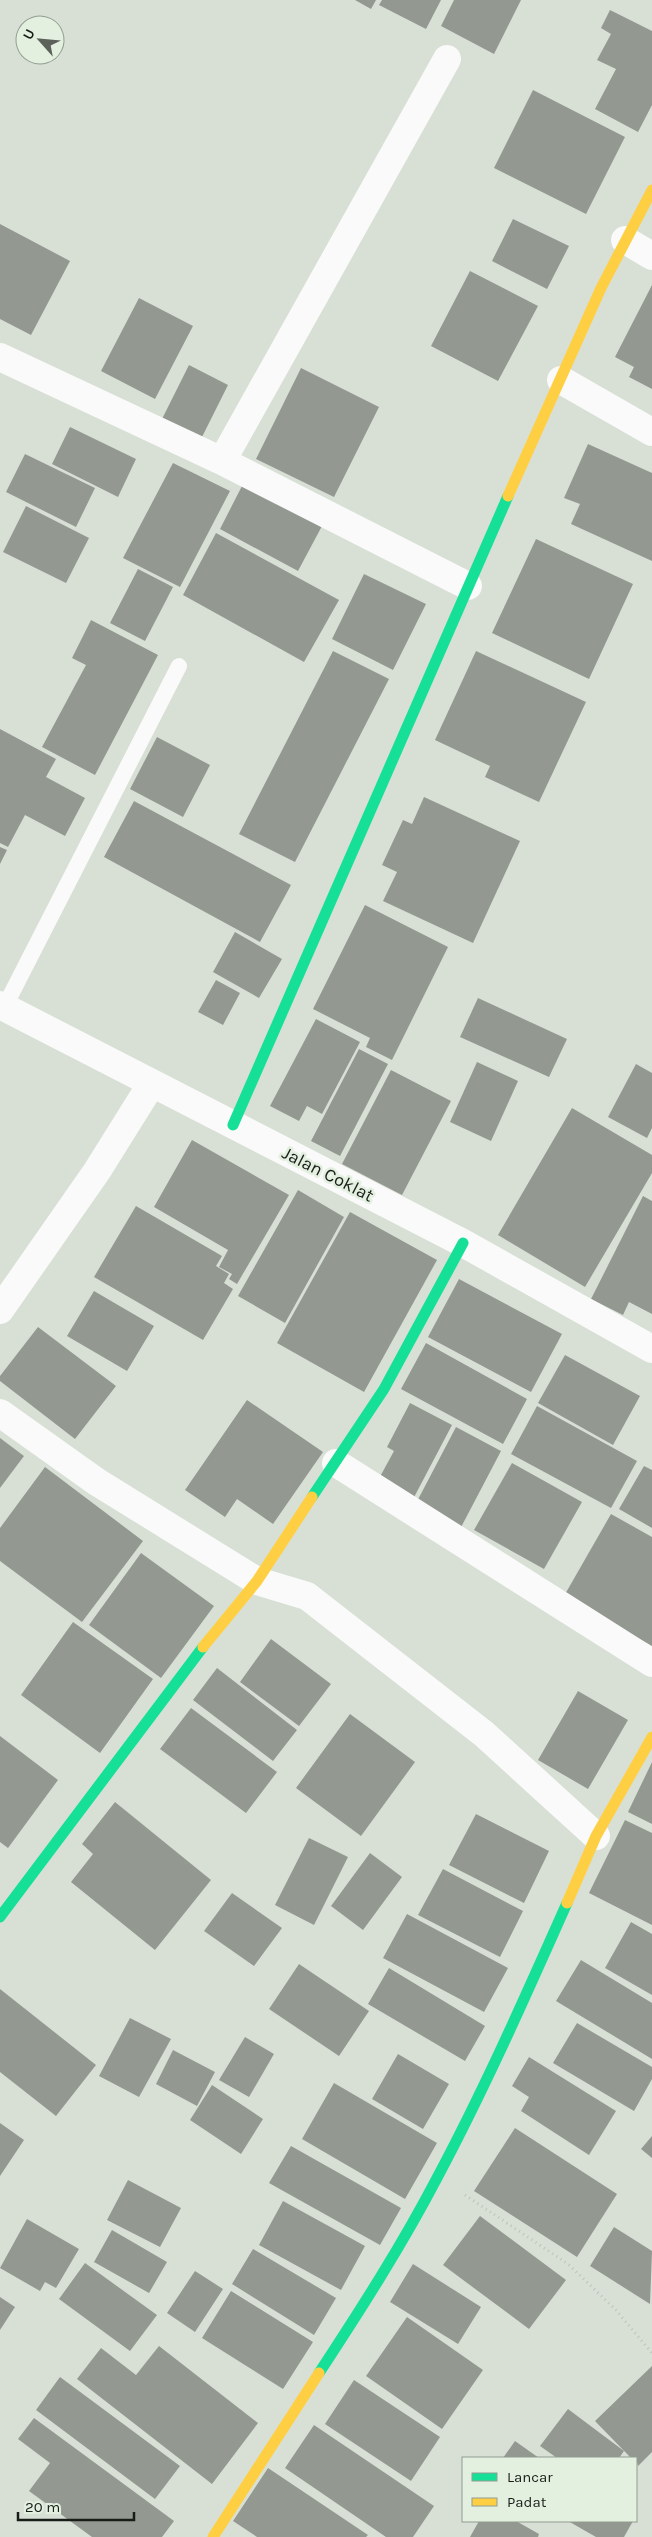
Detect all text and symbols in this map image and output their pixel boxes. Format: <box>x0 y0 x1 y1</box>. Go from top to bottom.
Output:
north arrow <box>15 15 65 65</box>
text: U <box>19 26 39 42</box>
street label: Jalan Coklat <box>278 1141 378 1207</box>
legend <box>462 2457 637 2522</box>
text: Lancar <box>507 2468 553 2486</box>
scale bar <box>18 2490 134 2522</box>
text: Padat <box>507 2493 547 2511</box>
text: 20 m <box>25 2498 60 2516</box>

